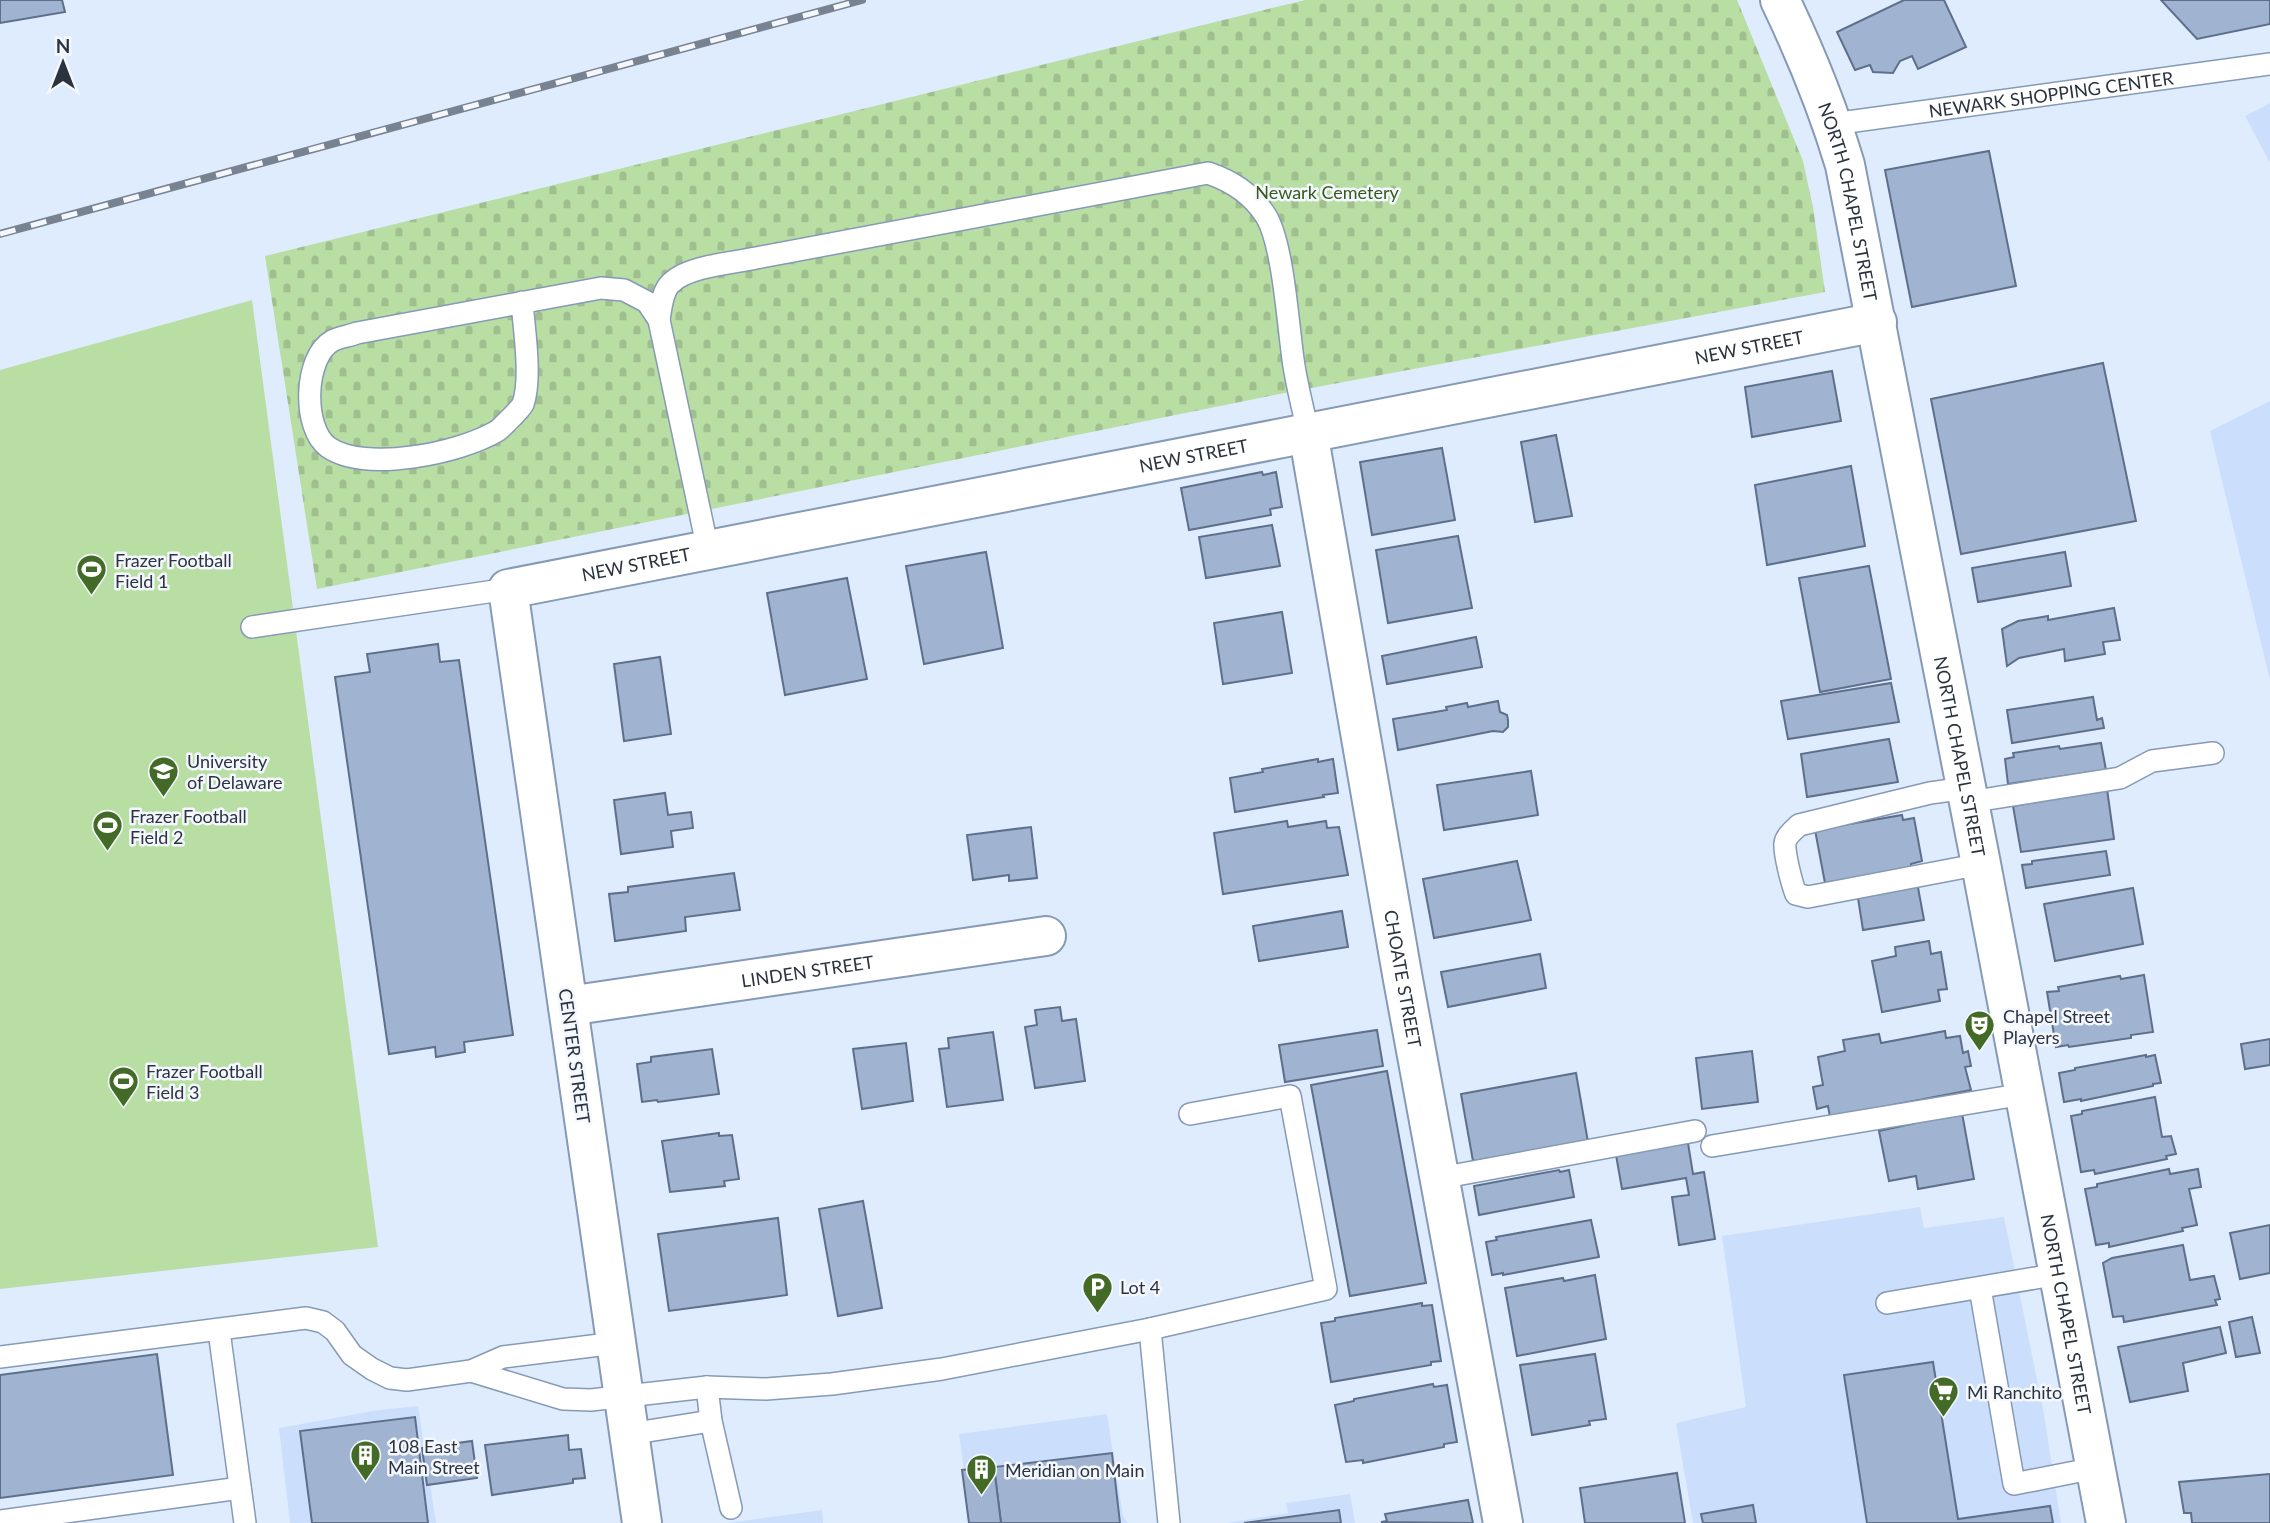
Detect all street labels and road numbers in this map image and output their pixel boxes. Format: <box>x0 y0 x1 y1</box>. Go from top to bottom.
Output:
street label: NEWARK SHOPPING CENTER <box>1927 66 2175 122</box>
street label: NORTH CHAPEL STREET <box>1814 99 1882 303</box>
street label: NEW STREET <box>1693 326 1806 368</box>
street label: NEW STREET <box>1137 434 1250 477</box>
street label: NEW STREET <box>580 543 693 585</box>
street label: NORTH CHAPEL STREET <box>1930 654 1990 859</box>
street label: CHOATE STREET <box>1380 908 1426 1050</box>
street label: LINDEN STREET <box>740 950 876 992</box>
street label: CENTER STREET <box>555 987 595 1125</box>
street label: NORTH CHAPEL STREET <box>2037 1212 2096 1417</box>

